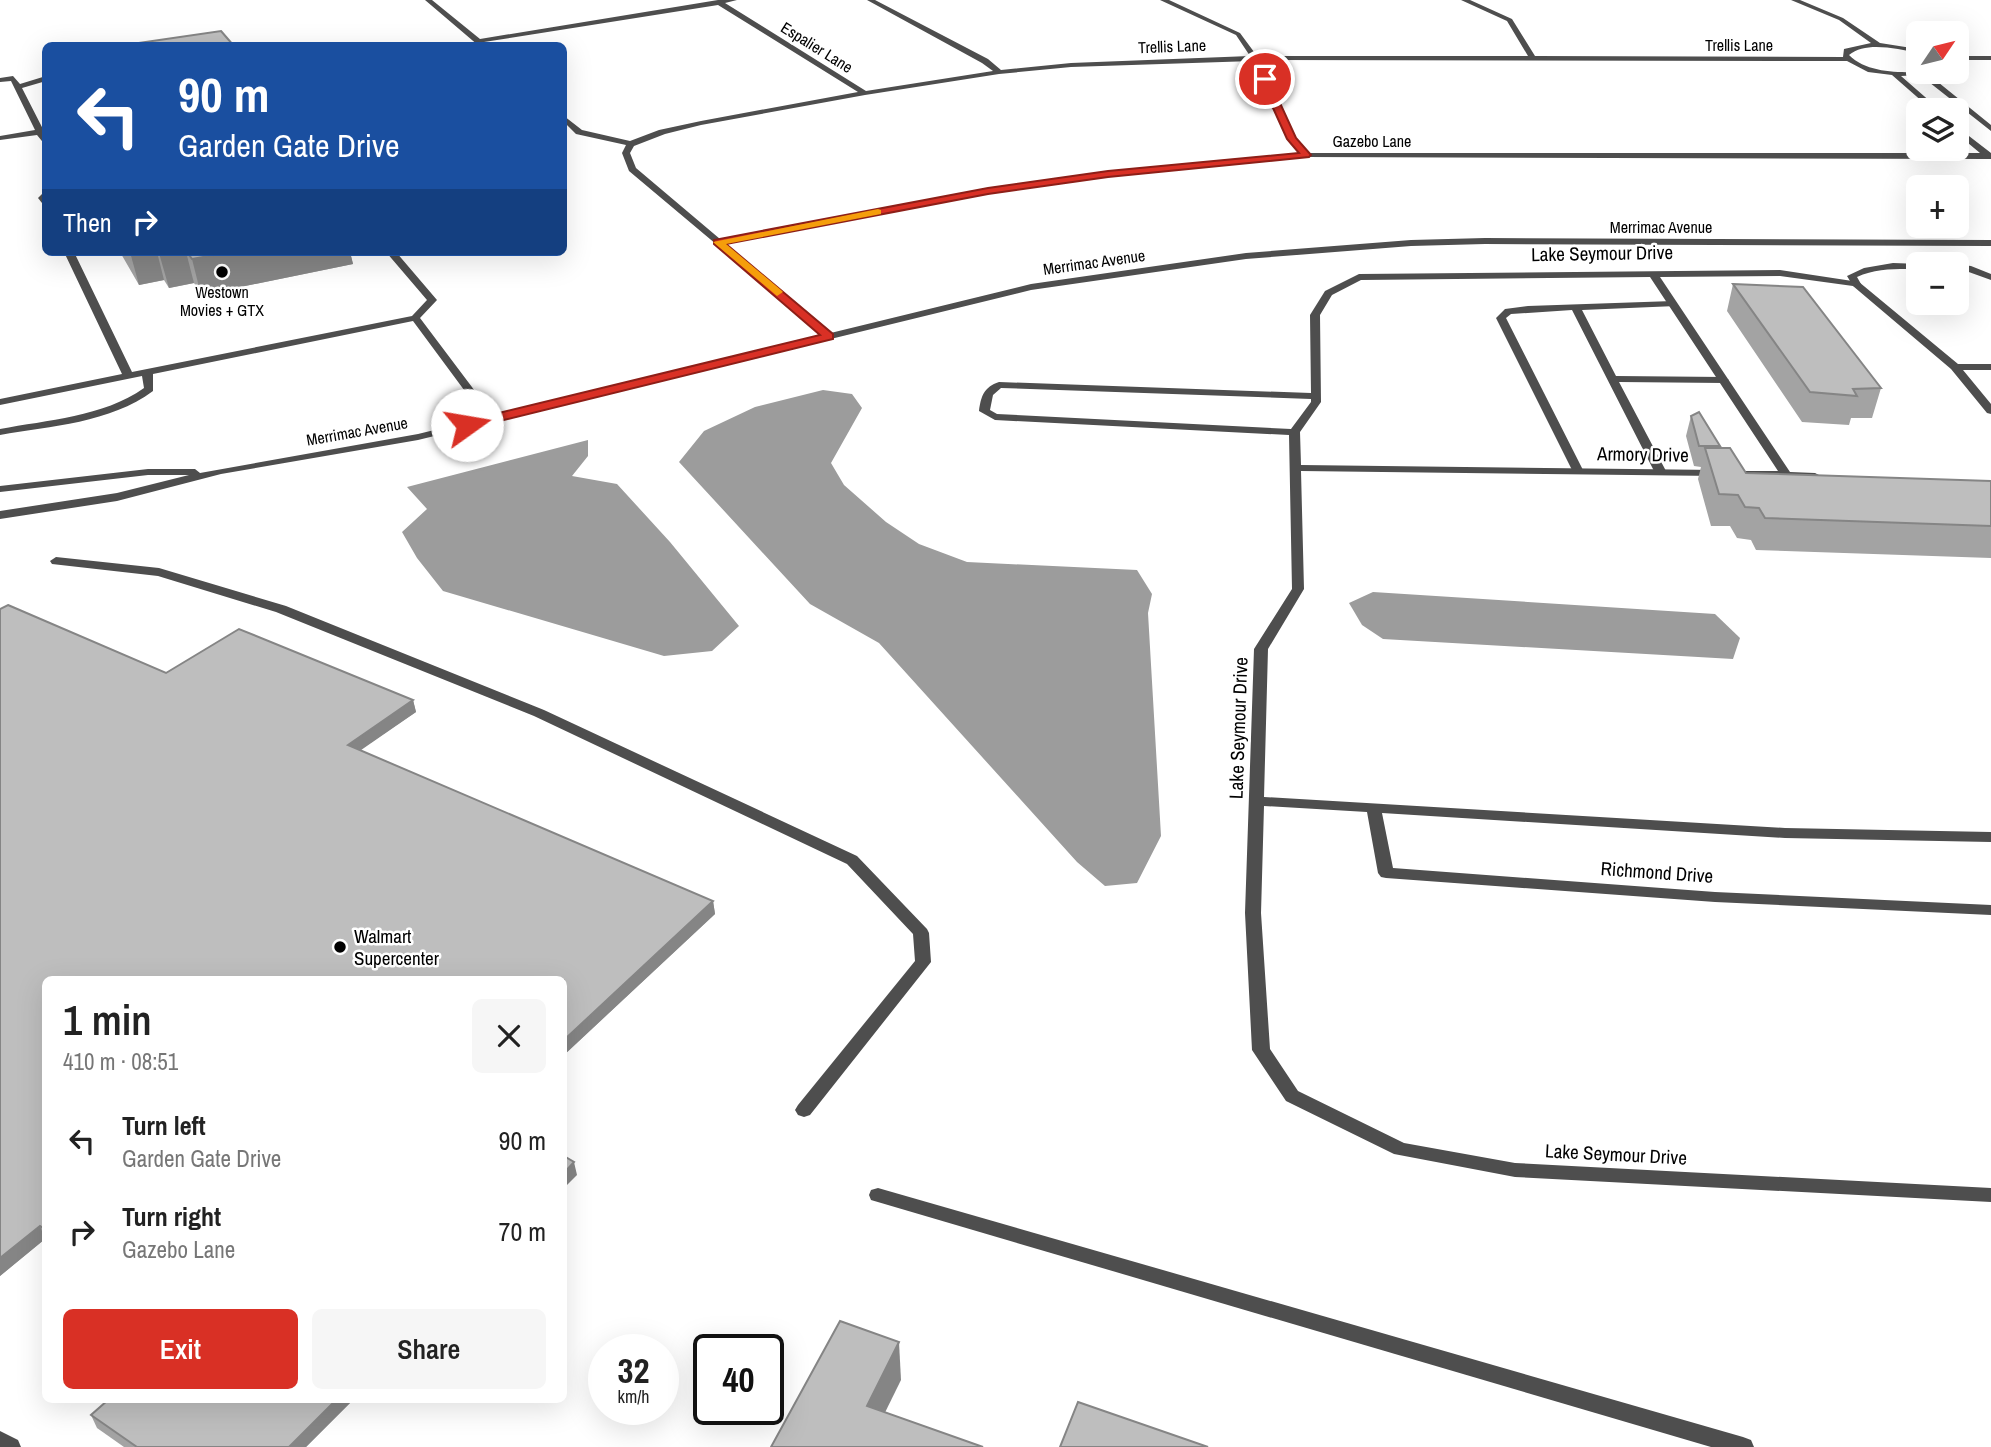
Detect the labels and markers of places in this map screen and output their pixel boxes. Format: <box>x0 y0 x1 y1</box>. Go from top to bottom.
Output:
pin <box>1235 49 1295 109</box>
marker: Westown Movies + GTX <box>214 264 230 280</box>
place label: Westown Movies + GTX <box>180 281 264 321</box>
place label: Walmart Supercenter <box>354 923 440 971</box>
marker: Walmart Supercenter <box>332 939 348 955</box>

